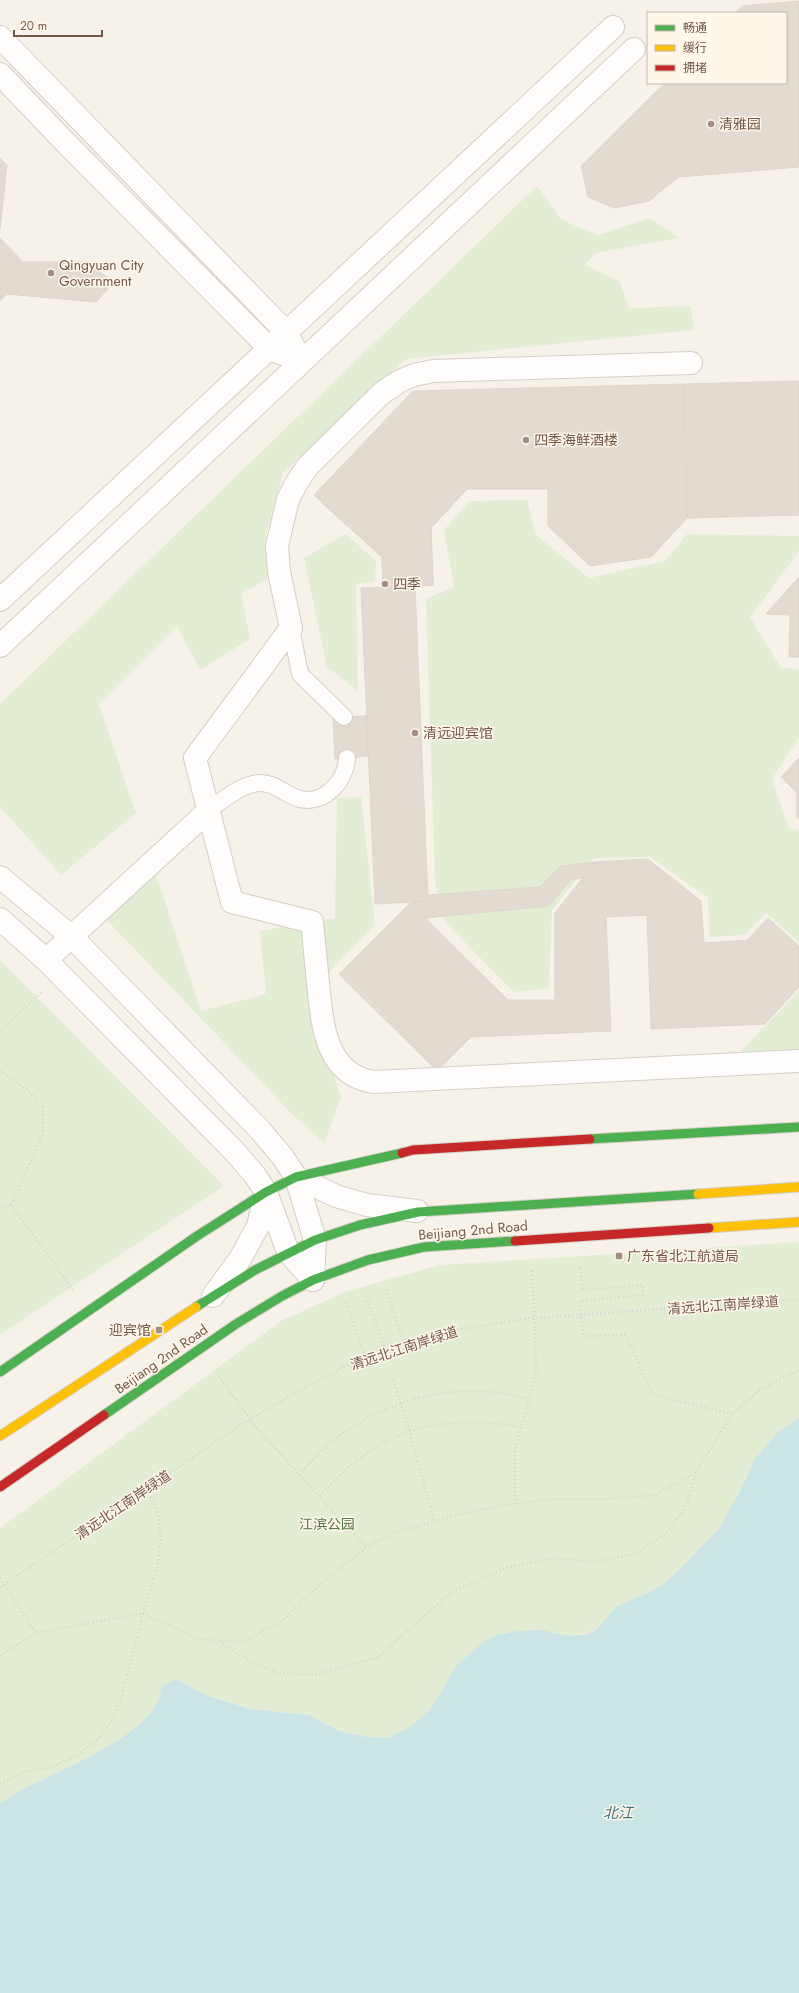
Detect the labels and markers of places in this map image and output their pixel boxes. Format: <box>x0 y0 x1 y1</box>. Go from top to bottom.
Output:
place label: 清雅园 <box>719 114 761 134</box>
marker: 清雅园 <box>706 119 716 129</box>
place label: Qingyuan City Government <box>59 255 144 291</box>
marker: Qingyuan City Government <box>46 268 56 278</box>
place label: 四季海鲜酒楼 <box>534 430 618 450</box>
marker: 四季海鲜酒楼 <box>521 435 531 445</box>
place label: 四季 <box>393 574 421 594</box>
marker: 四季 <box>380 579 390 589</box>
place label: 清远迎宾馆 <box>423 723 493 743</box>
marker: 清远迎宾馆 <box>410 728 420 738</box>
place label: 广东省北江航道局 <box>627 1246 739 1266</box>
marker: 广东省北江航道局 <box>614 1251 624 1261</box>
place label: 迎宾馆 <box>109 1320 151 1340</box>
marker: 迎宾馆 <box>154 1325 164 1335</box>

